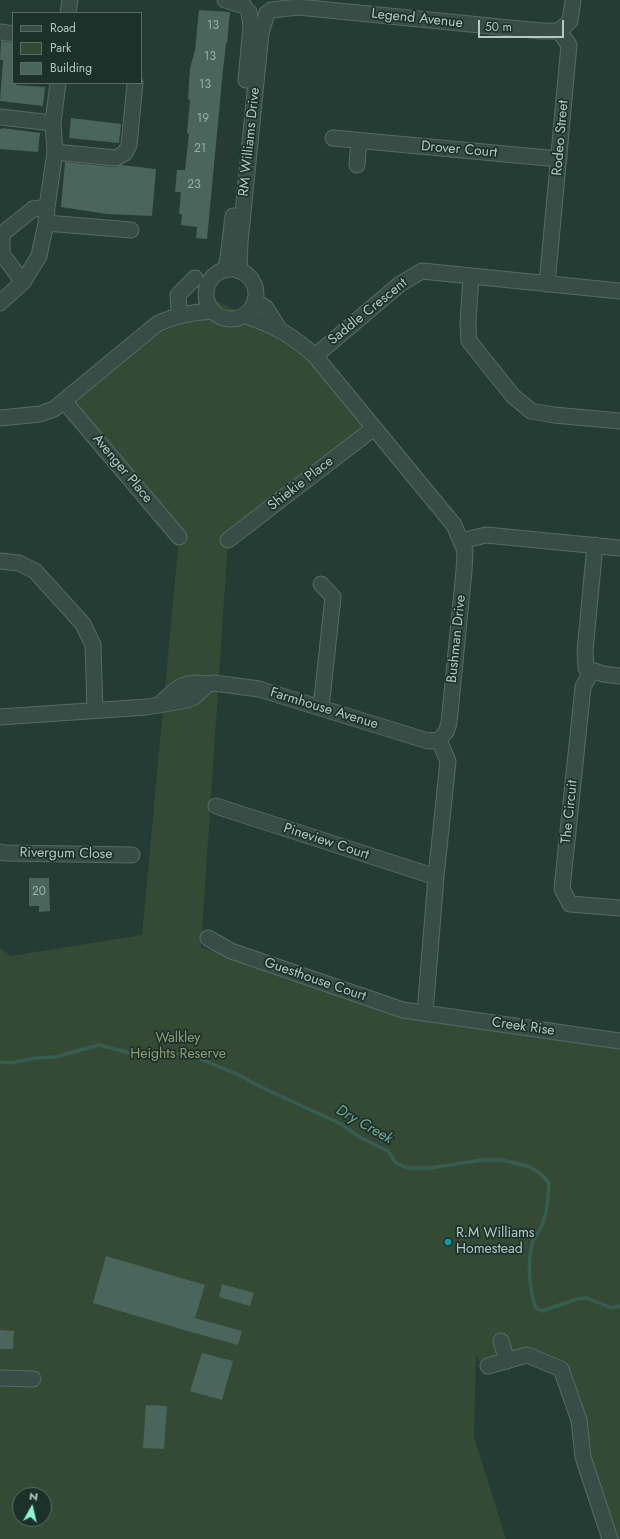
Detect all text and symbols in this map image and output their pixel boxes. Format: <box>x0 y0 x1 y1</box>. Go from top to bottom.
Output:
street label: Legend Avenue <box>370 6 464 32</box>
legend <box>12 12 142 84</box>
scale bar <box>480 12 566 38</box>
text: 50 m <box>485 18 512 36</box>
text: Road <box>50 19 76 37</box>
house number: 13 <box>207 19 219 33</box>
text: Park <box>50 39 71 57</box>
house number: 13 <box>204 50 216 64</box>
text: Building <box>50 59 92 77</box>
house number: 13 <box>199 78 211 92</box>
street label: RM Williams Drive <box>236 87 264 197</box>
street label: Rodeo Street <box>549 99 573 177</box>
house number: 19 <box>197 112 209 126</box>
street label: Drover Court <box>420 138 498 162</box>
house number: 21 <box>194 142 206 156</box>
house number: 23 <box>187 178 201 192</box>
street label: Saddle Crescent <box>325 275 411 349</box>
street label: Avenger Place <box>88 431 156 507</box>
street label: Shiekie Place <box>265 453 337 515</box>
street label: Bushman Drive <box>444 594 470 684</box>
street label: Farmhouse Avenue <box>268 685 380 733</box>
street label: The Circuit <box>558 779 582 845</box>
street label: Pineview Court <box>281 820 371 864</box>
street label: Rivergum Close <box>19 845 113 863</box>
house number: 20 <box>32 885 46 899</box>
street label: Guesthouse Court <box>262 955 368 1005</box>
street label: Creek Rise <box>490 1014 556 1040</box>
park label: Walkley Heights Reserve <box>130 1031 226 1064</box>
water label: Dry Creek <box>332 1102 396 1148</box>
place label: R.M Williams Homestead <box>456 1226 534 1258</box>
marker: R.M Williams Homestead <box>443 1237 453 1247</box>
north arrow <box>12 1487 52 1527</box>
text: N <box>28 1488 39 1505</box>

